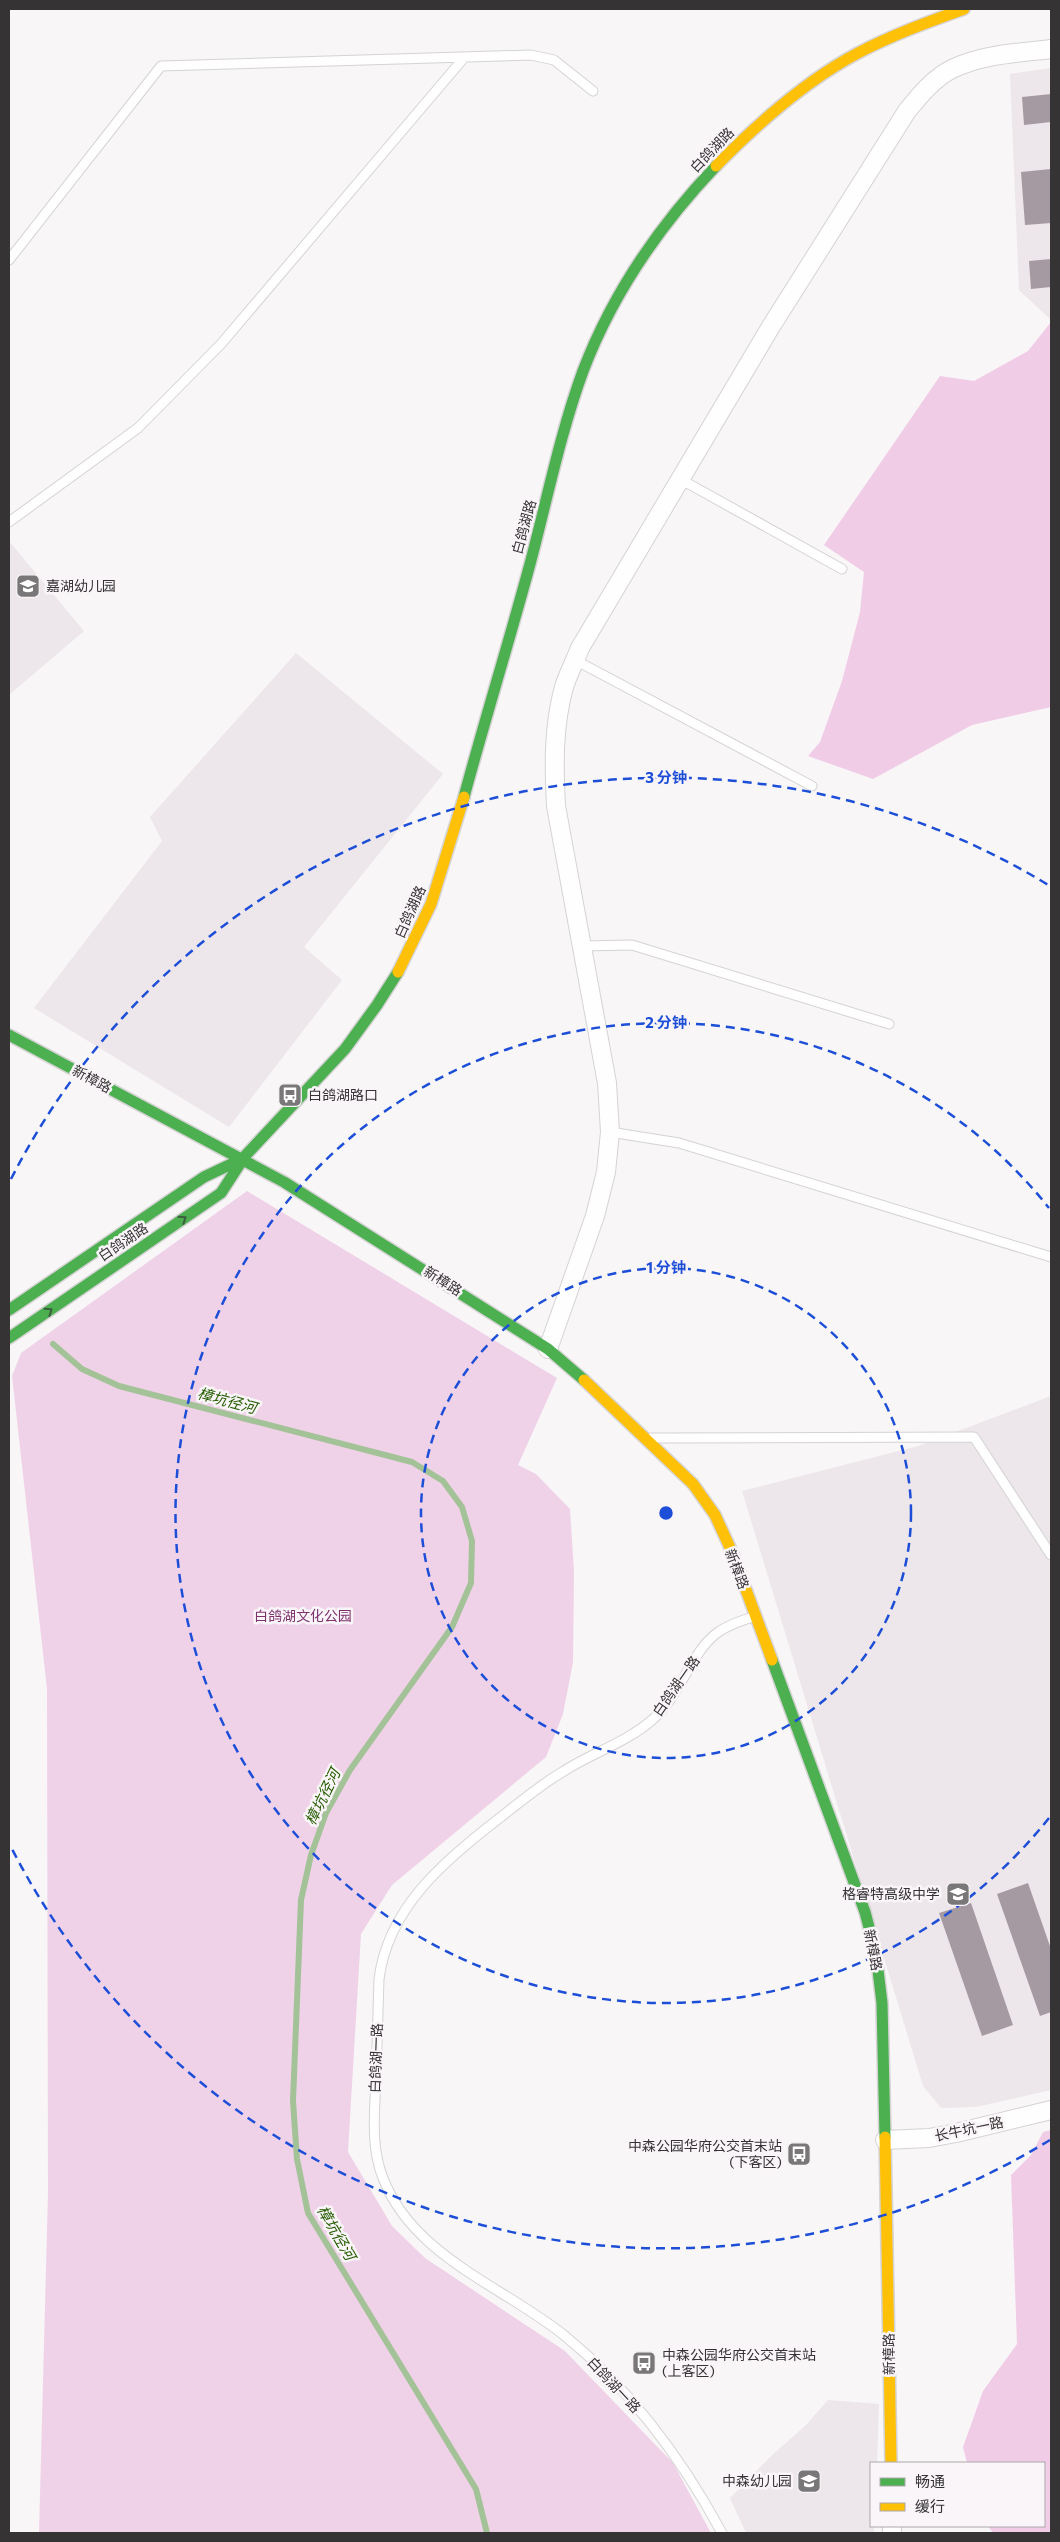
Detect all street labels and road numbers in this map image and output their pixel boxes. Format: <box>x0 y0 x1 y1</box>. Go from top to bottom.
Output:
street label: 白鸽湖路 <box>686 124 737 176</box>
street label: 白鸽湖路 <box>508 498 539 556</box>
street label: 白鸽湖路 <box>390 883 429 941</box>
street label: 新樟路 <box>70 1061 115 1096</box>
street label: 白鸽湖路 <box>95 1219 151 1264</box>
street label: 新樟路 <box>421 1262 466 1299</box>
street label: 新樟路 <box>722 1546 753 1591</box>
street label: 白鸽湖一路 <box>649 1652 703 1719</box>
street label: 新樟路 <box>861 1928 886 1972</box>
street label: 白鸽湖一路 <box>366 2023 385 2093</box>
street label: 长牛坑一路 <box>933 2113 1005 2144</box>
street label: 新樟路 <box>880 2333 897 2375</box>
street label: 白鸽湖一路 <box>584 2353 644 2416</box>

